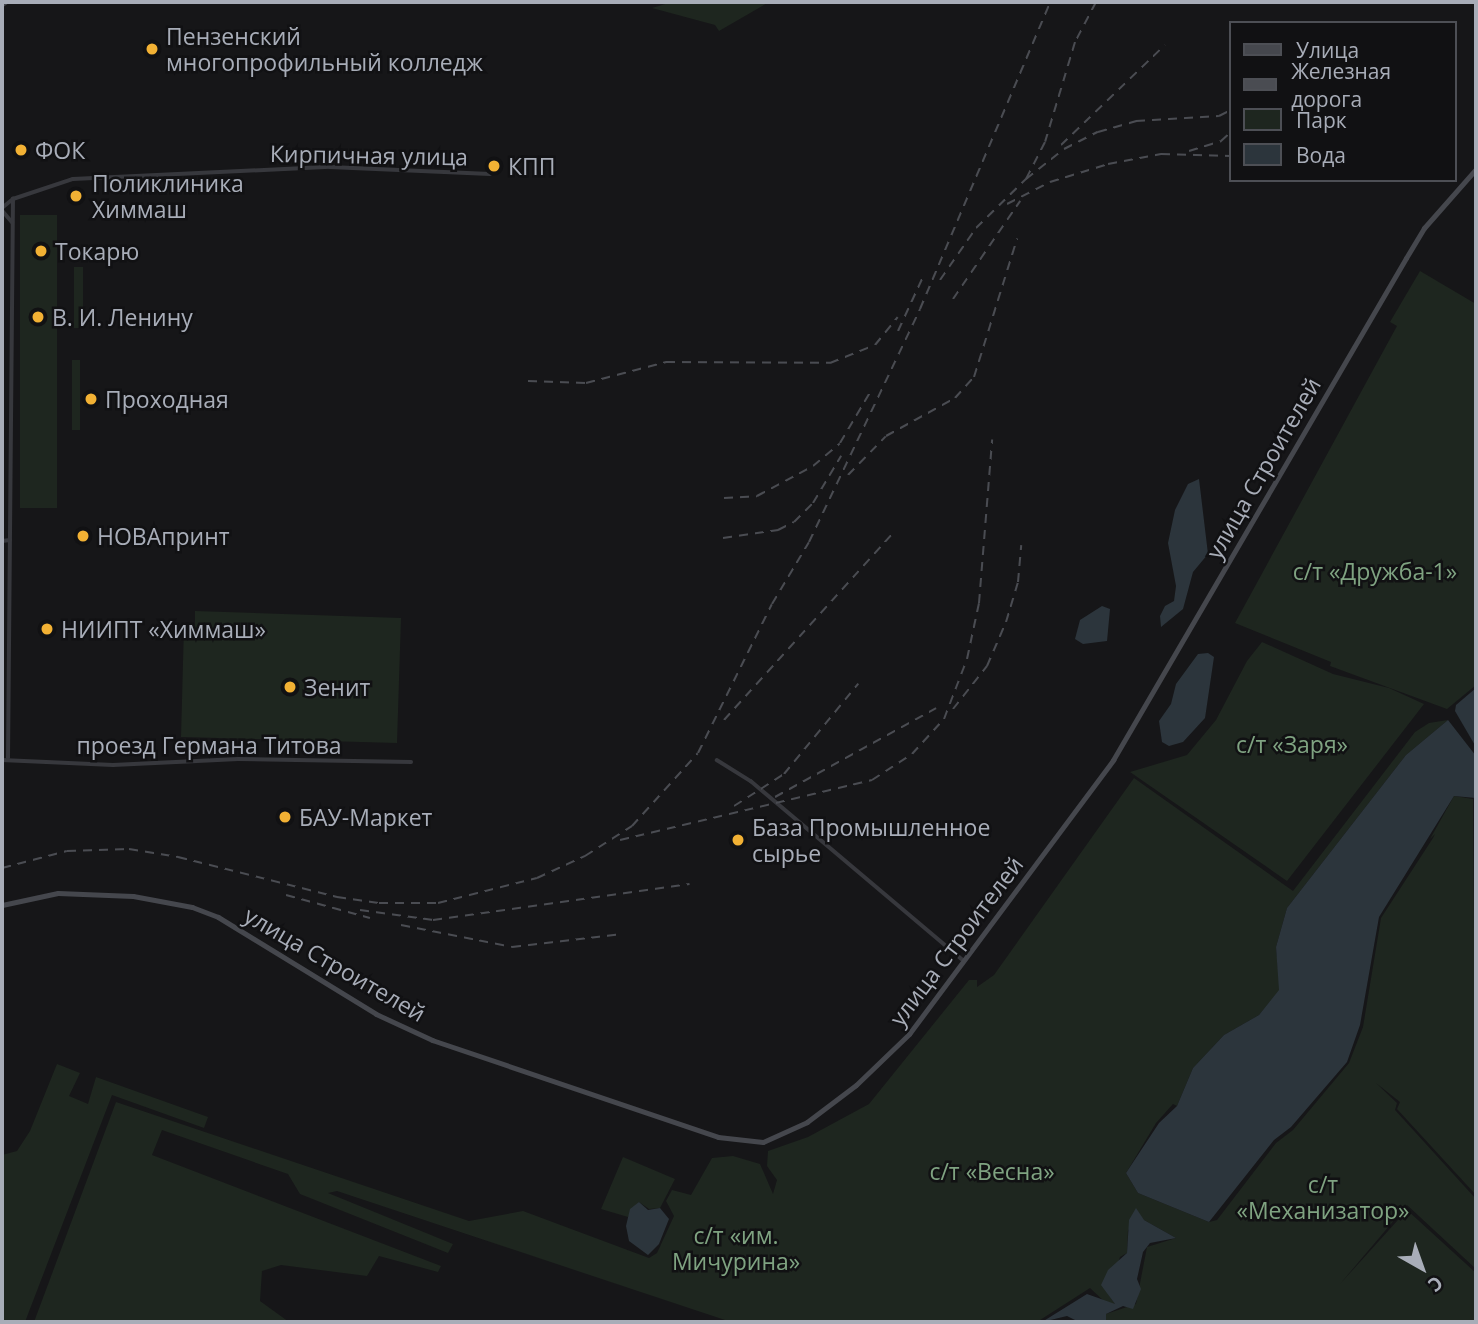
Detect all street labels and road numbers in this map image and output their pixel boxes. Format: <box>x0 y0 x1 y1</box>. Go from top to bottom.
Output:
street label: Кирпичная улица <box>270 139 468 171</box>
street label: улица Строителей <box>1200 372 1326 564</box>
street label: проезд Германа Титова <box>76 731 342 759</box>
street label: улица Строителей <box>883 851 1029 1031</box>
street label: улица Строителей <box>239 901 431 1027</box>

